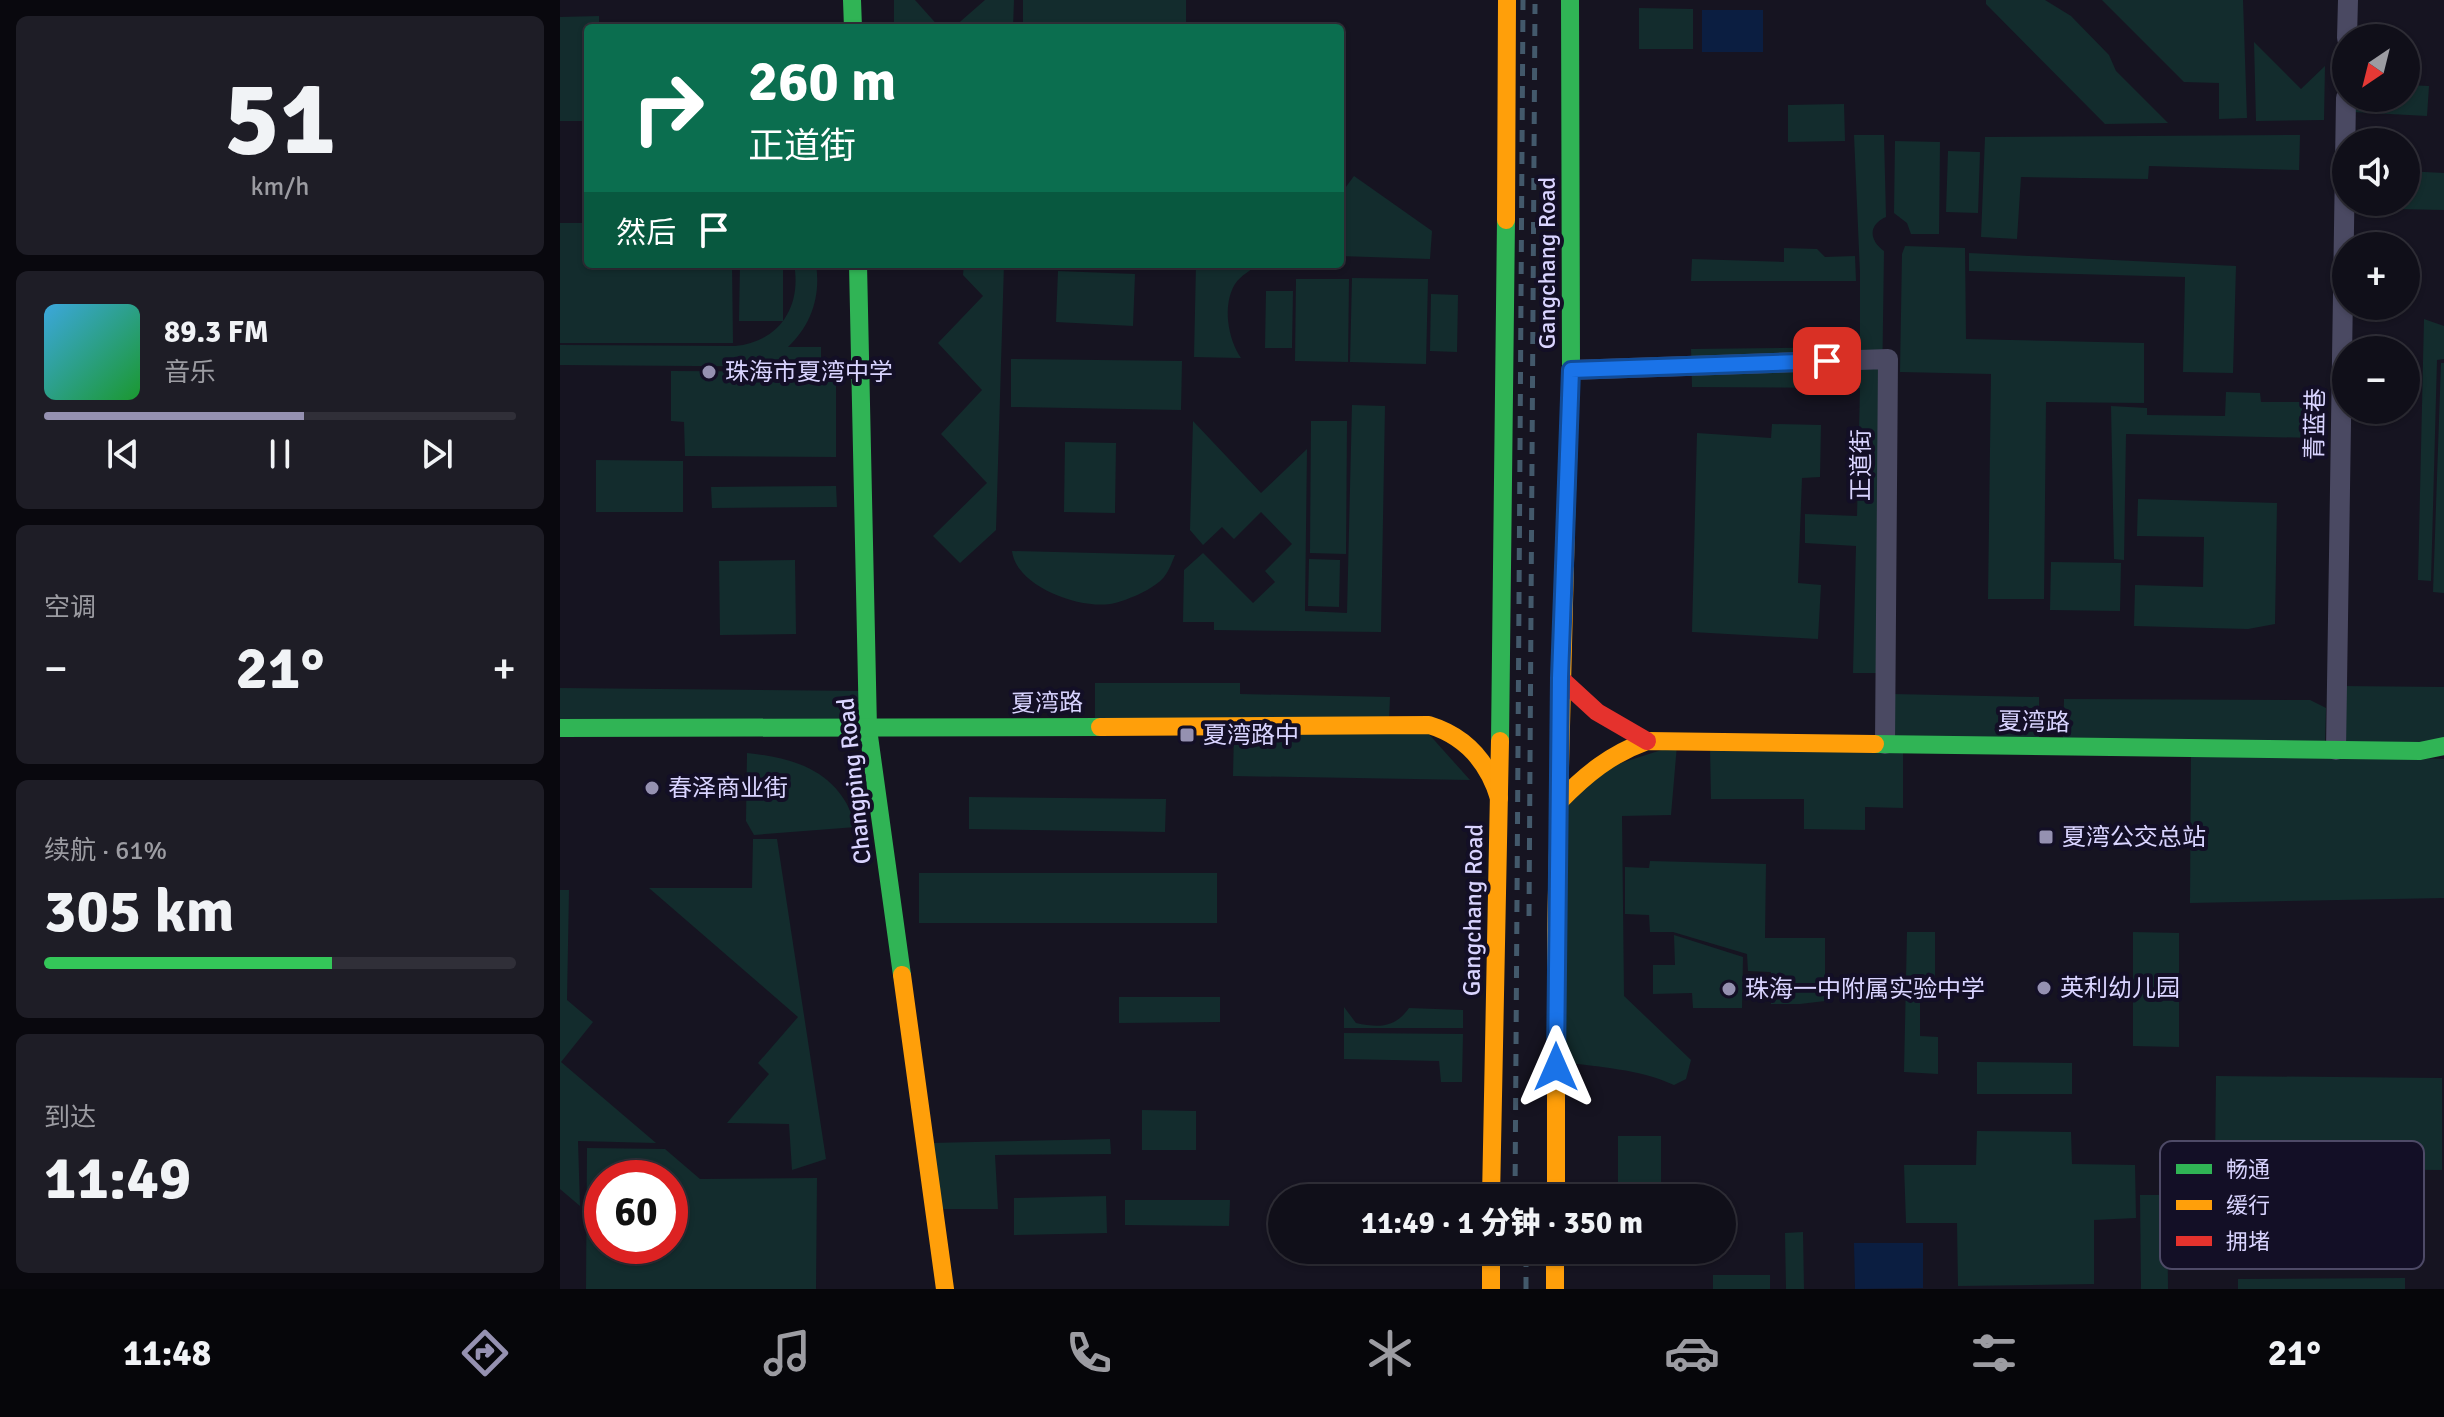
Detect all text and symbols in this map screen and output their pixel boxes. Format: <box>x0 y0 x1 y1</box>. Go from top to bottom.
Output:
north arrow <box>2332 24 2420 112</box>
map controls <box>2332 24 2420 424</box>
text: 260 m <box>748 47 896 116</box>
text: 51 <box>224 55 336 183</box>
icon: right <box>616 56 720 160</box>
text: 正道街 <box>748 124 856 169</box>
button: sound <box>2332 128 2420 216</box>
text: km/h <box>251 171 309 203</box>
street label: Gangchang Road <box>1532 177 1562 349</box>
icon: arrive <box>692 208 736 252</box>
text: 然后 <box>616 215 676 252</box>
button: + <box>2332 232 2420 320</box>
text: 89.3 FM <box>164 314 269 351</box>
pin <box>1793 327 1861 395</box>
button: − <box>2332 336 2420 424</box>
icon: arrive <box>1805 339 1849 383</box>
text: 音乐 <box>164 357 216 389</box>
place label: 珠海市夏湾中学 <box>725 357 893 387</box>
marker: 珠海市夏湾中学 <box>700 363 718 381</box>
street label: 青蓝巷 <box>2299 388 2331 460</box>
street label: 正道街 <box>1846 429 1876 501</box>
icon: previous <box>101 432 145 476</box>
icon: pause <box>258 432 302 476</box>
icon: next <box>415 432 459 476</box>
text: 空调 <box>44 592 96 624</box>
text: 21° <box>236 632 324 706</box>
text: − <box>44 642 68 696</box>
text: + <box>492 642 516 696</box>
street label: 夏湾路 <box>1011 687 1083 719</box>
street label: Changping Road <box>830 696 878 866</box>
street label: 夏湾路 <box>1998 706 2070 738</box>
place label: 夏湾路中 <box>1203 720 1299 750</box>
marker: 夏湾路中 <box>1178 726 1196 744</box>
place label: 春泽商业街 <box>668 773 788 803</box>
marker: 春泽商业街 <box>643 779 661 797</box>
place label: 夏湾公交总站 <box>2062 822 2206 852</box>
street label: Gangchang Road <box>1456 824 1490 996</box>
marker: 夏湾公交总站 <box>2037 828 2055 846</box>
text: 续航 · 61% <box>44 835 167 867</box>
text: 305 km <box>44 875 234 949</box>
place label: 英利幼儿园 <box>2060 973 2180 1003</box>
place label: 珠海一中附属实验中学 <box>1745 974 1985 1004</box>
marker: 英利幼儿园 <box>2035 979 2053 997</box>
marker: 珠海一中附属实验中学 <box>1720 980 1738 998</box>
position arrow <box>1514 1025 1598 1109</box>
text: 到达 <box>44 1102 96 1134</box>
legend <box>2160 1141 2424 1269</box>
text: 11:49 <box>44 1142 191 1216</box>
text: 畅通 <box>2226 1156 2270 1183</box>
speed limit sign: 60 <box>584 1160 688 1264</box>
text: 缓行 <box>2226 1192 2270 1219</box>
text: 11:49 · 1 分钟 · 350 m <box>1361 1205 1643 1242</box>
text: 拥堵 <box>2226 1228 2270 1255</box>
icon: directions <box>457 1325 513 1381</box>
icon: music <box>759 1325 815 1381</box>
icon: phone <box>1061 1325 1117 1381</box>
icon: climate <box>1362 1325 1418 1381</box>
icon: car <box>1664 1325 1720 1381</box>
icon: filters <box>1966 1325 2022 1381</box>
text: 11:48 <box>123 1331 211 1376</box>
text: 21° <box>2268 1331 2321 1376</box>

